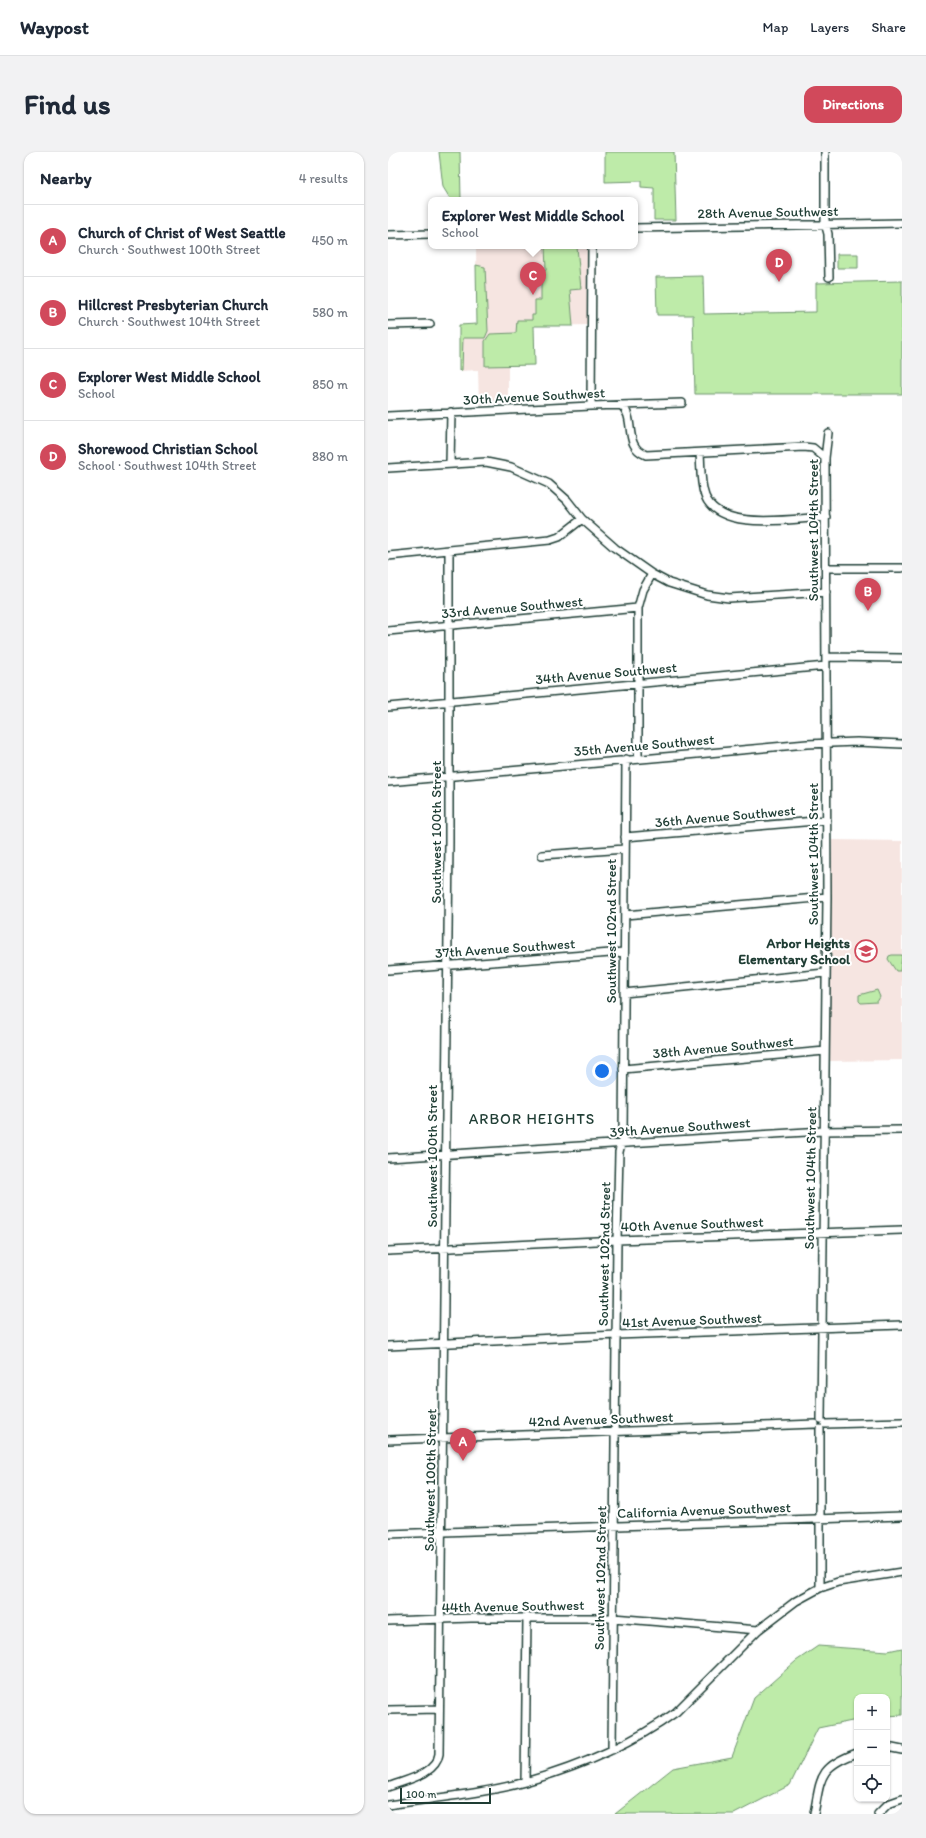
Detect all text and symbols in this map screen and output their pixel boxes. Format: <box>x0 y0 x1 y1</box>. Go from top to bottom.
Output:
text: Waypost <box>20 16 89 39</box>
text: Map <box>763 19 788 36</box>
text: Layers <box>810 19 849 36</box>
text: Share <box>871 19 906 36</box>
button: Directions <box>804 86 902 123</box>
text: Find us <box>24 87 111 121</box>
text: Nearby <box>40 168 92 188</box>
text: 4 results <box>299 171 348 186</box>
popup <box>428 197 638 249</box>
street label: 28th Avenue Southwest <box>697 203 839 222</box>
text: Explorer West Middle School <box>442 207 624 225</box>
text: Church of Christ of West Seattle <box>78 224 286 242</box>
text: School <box>442 225 479 240</box>
text: A <box>49 233 57 248</box>
text: 450 m <box>311 233 348 248</box>
text: Church · Southwest 100th Street <box>78 242 260 257</box>
pin: D <box>766 249 792 282</box>
pin: C <box>520 262 546 295</box>
text: Hillcrest Presbyterian Church <box>78 296 268 314</box>
text: B <box>49 305 57 320</box>
text: 580 m <box>312 305 348 320</box>
text: Church · Southwest 104th Street <box>78 314 260 329</box>
text: Explorer West Middle School <box>78 368 260 386</box>
text: C <box>49 377 57 392</box>
text: 850 m <box>312 377 348 392</box>
street label: 30th Avenue Southwest <box>463 384 605 409</box>
text: School <box>78 386 115 401</box>
text: Shorewood Christian School <box>78 440 258 458</box>
text: D <box>49 449 57 464</box>
text: 880 m <box>312 449 348 464</box>
text: School · Southwest 104th Street <box>78 458 257 473</box>
street label: Southwest 104th Street <box>805 459 822 601</box>
pin: B <box>855 578 881 611</box>
street label: 33rd Avenue Southwest <box>441 593 583 622</box>
street label: 34th Avenue Southwest <box>535 659 678 688</box>
street label: 35th Avenue Southwest <box>573 731 715 760</box>
street label: Southwest 100th Street <box>428 761 445 903</box>
street label: Southwest 104th Street <box>805 783 822 925</box>
street label: 36th Avenue Southwest <box>654 802 796 831</box>
street label: Southwest 102nd Street <box>603 859 620 1003</box>
street label: 37th Avenue Southwest <box>434 935 576 962</box>
place label: Arbor Heights Elementary School <box>738 935 851 968</box>
school or university icon: Arbor Heights Elementary School <box>853 938 879 964</box>
street label: 38th Avenue Southwest <box>652 1033 794 1062</box>
your location <box>592 1061 612 1081</box>
street label: Southwest 100th Street <box>424 1085 441 1227</box>
street label: Southwest 104th Street <box>801 1107 820 1250</box>
district label: ARBOR HEIGHTS <box>469 1110 595 1128</box>
street label: 39th Avenue Southwest <box>609 1114 751 1141</box>
street label: Southwest 102nd Street <box>595 1182 614 1326</box>
street label: 40th Avenue Southwest <box>620 1214 764 1235</box>
street label: 41st Avenue Southwest <box>622 1310 762 1331</box>
street label: Southwest 100th Street <box>421 1408 440 1552</box>
street label: 42nd Avenue Southwest <box>528 1408 674 1431</box>
pin: A <box>450 1428 476 1461</box>
street label: California Avenue Southwest <box>617 1499 791 1522</box>
street label: Southwest 102nd Street <box>591 1506 610 1650</box>
street label: 44th Avenue Southwest <box>441 1597 585 1616</box>
map controls <box>854 1694 890 1802</box>
button: + <box>854 1694 890 1730</box>
button: − <box>854 1730 890 1766</box>
button: locate <box>854 1766 890 1802</box>
scale bar <box>400 1786 491 1805</box>
text: 100 m <box>406 1788 436 1801</box>

